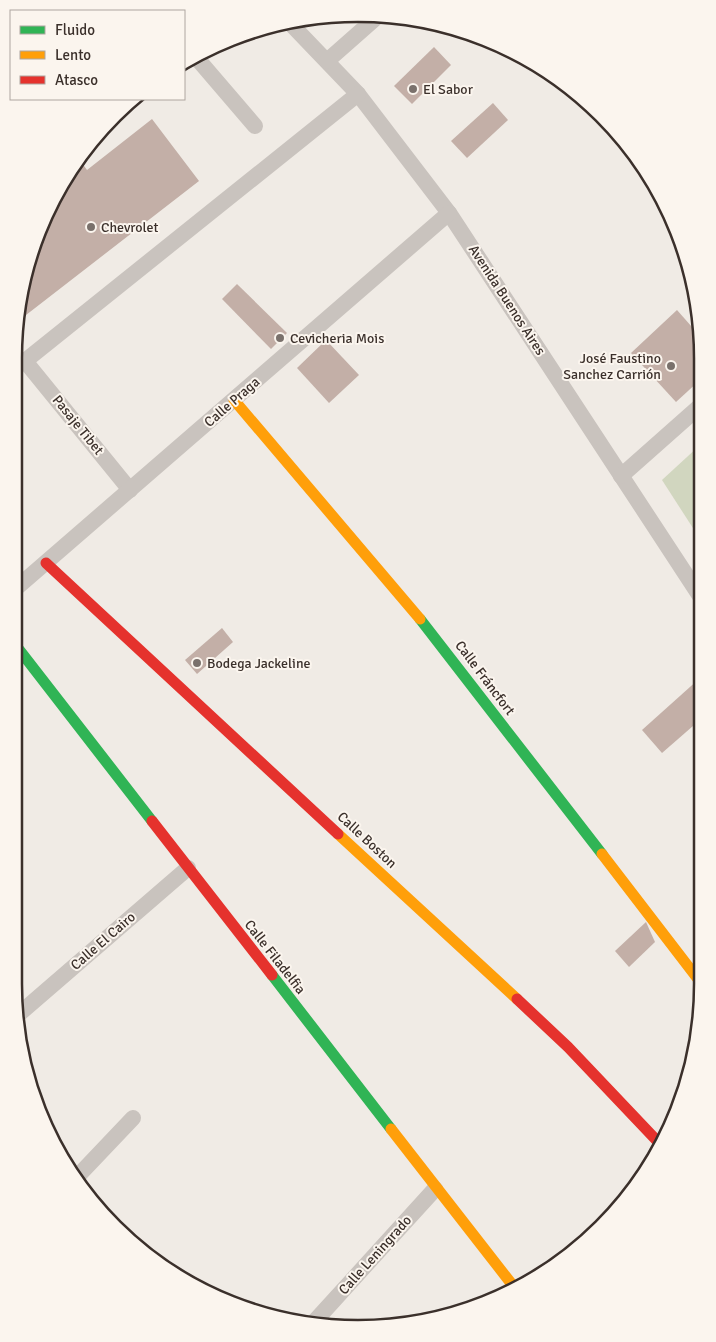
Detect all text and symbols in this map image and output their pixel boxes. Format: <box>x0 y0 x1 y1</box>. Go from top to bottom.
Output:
legend <box>10 10 185 100</box>
text: Fluido <box>55 21 95 39</box>
text: Lento <box>55 46 91 64</box>
text: Atasco <box>55 71 98 89</box>
place label: El Sabor <box>423 81 474 98</box>
marker: El Sabor <box>407 83 419 95</box>
place label: Chevrolet <box>101 219 158 236</box>
marker: Chevrolet <box>85 221 97 233</box>
street label: Avenida Buenos Aires <box>465 242 549 358</box>
place label: Cevicheria Mois <box>290 330 384 347</box>
marker: Cevicheria Mois <box>274 332 286 344</box>
place label: José Faustino Sanchez Carrión <box>563 350 661 383</box>
marker: José Faustino Sanchez Carrión <box>665 360 677 372</box>
street label: Calle Praga <box>201 373 263 431</box>
street label: Pasaje Tibet <box>49 392 107 458</box>
street label: Calle Fráncfort <box>451 637 519 719</box>
place label: Bodega Jackeline <box>207 655 311 672</box>
marker: Bodega Jackeline <box>191 657 203 669</box>
street label: Calle Boston <box>334 808 400 872</box>
street label: Calle El Cairo <box>67 908 139 974</box>
street label: Calle Filadelfia <box>241 917 309 997</box>
street label: Calle Leningrado <box>335 1212 415 1298</box>

